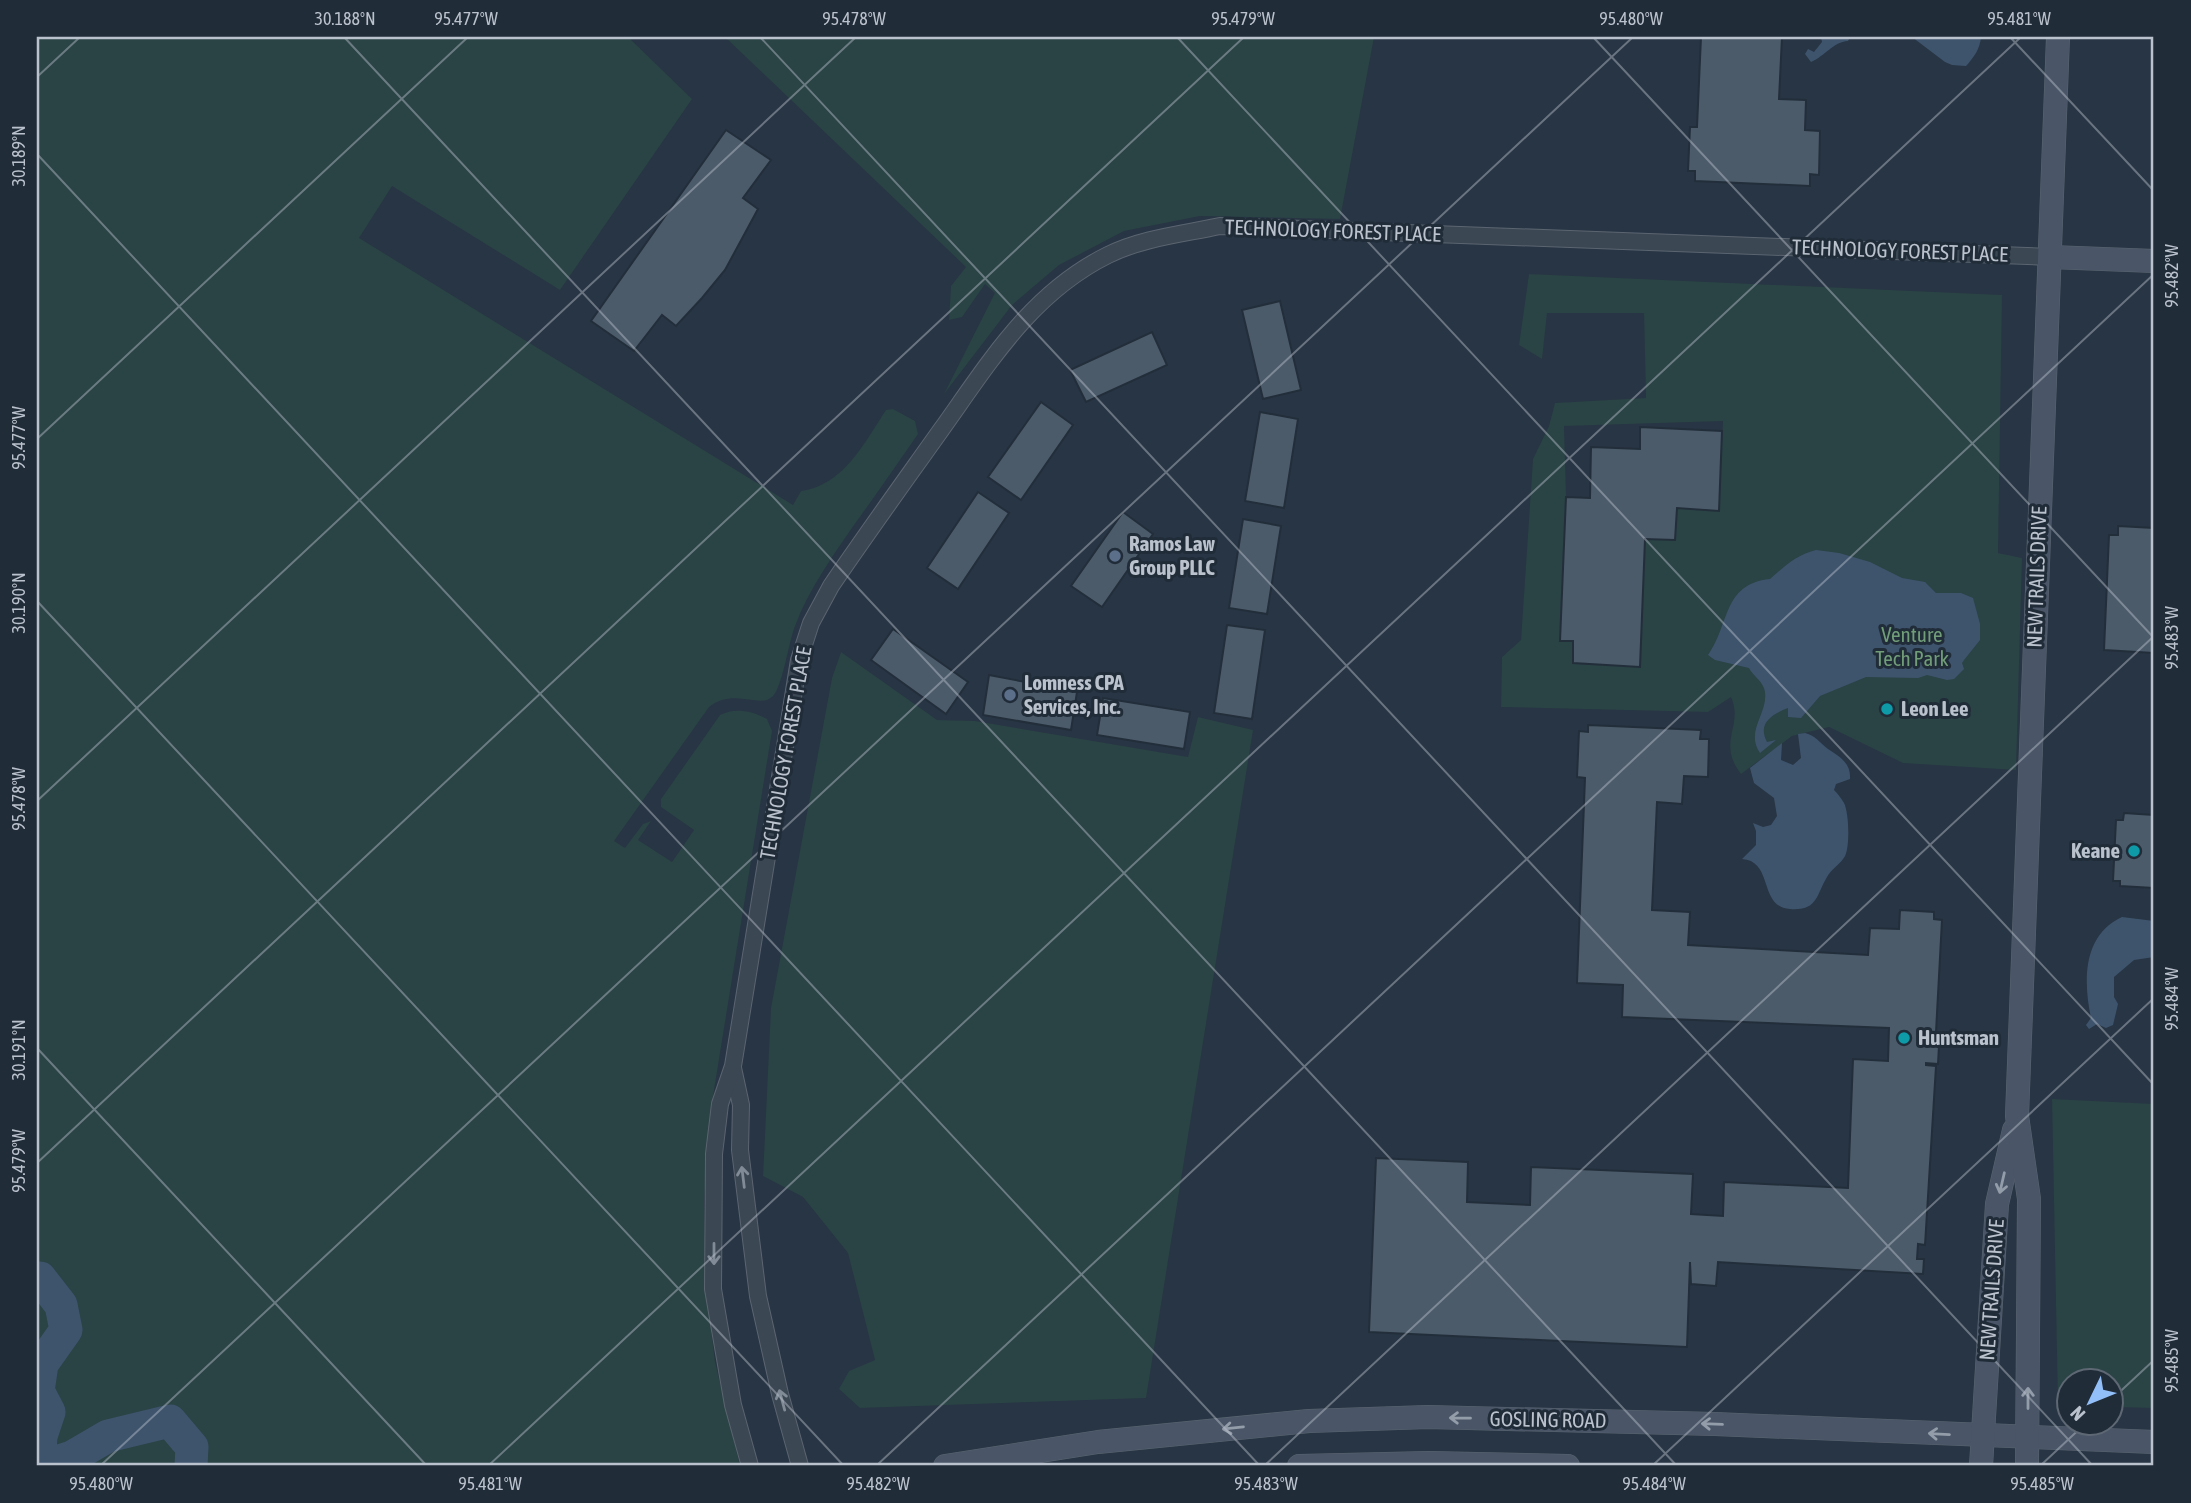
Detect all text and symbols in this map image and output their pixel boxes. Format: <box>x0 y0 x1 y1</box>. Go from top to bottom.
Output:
text: 30.188°N <box>314 8 376 29</box>
text: 95.477°W <box>434 8 498 29</box>
text: 95.478°W <box>822 8 886 29</box>
text: 95.479°W <box>1211 8 1275 29</box>
text: 95.480°W <box>1599 8 1663 29</box>
text: 95.481°W <box>1987 8 2051 29</box>
text: 30.189°N <box>8 125 29 187</box>
street label: TECHNOLOGY FOREST PLACE <box>1225 214 1441 246</box>
street label: TECHNOLOGY FOREST PLACE <box>1792 234 2008 266</box>
text: 95.482°W <box>2161 244 2182 308</box>
text: 95.477°W <box>8 406 29 470</box>
street label: NEW TRAILS DRIVE <box>2022 506 2050 648</box>
place label: Ramos Law Group PLLC <box>1129 531 1215 579</box>
marker: Ramos Law Group PLLC <box>1107 548 1123 564</box>
text: 30.190°N <box>8 572 29 634</box>
text: 95.483°W <box>2161 606 2182 670</box>
park label: Venture Tech Park <box>1875 622 1949 670</box>
street label: TECHNOLOGY FOREST PLACE <box>754 644 816 861</box>
place label: Lomness CPA Services, Inc. <box>1024 670 1124 718</box>
marker: Lomness CPA Services, Inc. <box>1002 687 1018 703</box>
place label: Leon Lee <box>1901 696 1969 720</box>
marker: Leon Lee <box>1879 701 1895 717</box>
text: 95.478°W <box>8 767 29 831</box>
place label: Keane <box>2071 838 2120 862</box>
marker: Keane <box>2126 843 2142 859</box>
text: 95.484°W <box>2161 967 2182 1031</box>
text: 30.191°N <box>8 1019 29 1081</box>
place label: Huntsman <box>1918 1025 1999 1049</box>
marker: Huntsman <box>1896 1030 1912 1046</box>
text: 95.479°W <box>8 1129 29 1193</box>
one-way arrow <box>737 1166 750 1188</box>
one-way arrow <box>1995 1171 2008 1194</box>
street label: NEW TRAILS DRIVE <box>1974 1218 2008 1361</box>
one-way arrow <box>707 1242 721 1265</box>
text: 95.485°W <box>2161 1329 2182 1393</box>
north arrow <box>2054 1366 2124 1436</box>
one-way arrow <box>2021 1387 2035 1410</box>
one-way arrow <box>775 1390 788 1412</box>
text: N <box>2066 1402 2089 1425</box>
street label: GOSLING ROAD <box>1489 1406 1607 1432</box>
one-way arrow <box>1449 1411 1472 1425</box>
one-way arrow <box>1701 1417 1724 1430</box>
one-way arrow <box>1222 1422 1245 1435</box>
one-way arrow <box>1928 1428 1951 1441</box>
text: 95.480°W <box>69 1473 133 1494</box>
text: 95.481°W <box>458 1473 522 1494</box>
text: 95.482°W <box>846 1473 910 1494</box>
text: 95.483°W <box>1234 1473 1298 1494</box>
text: 95.484°W <box>1622 1473 1686 1494</box>
text: 95.485°W <box>2010 1473 2074 1494</box>

